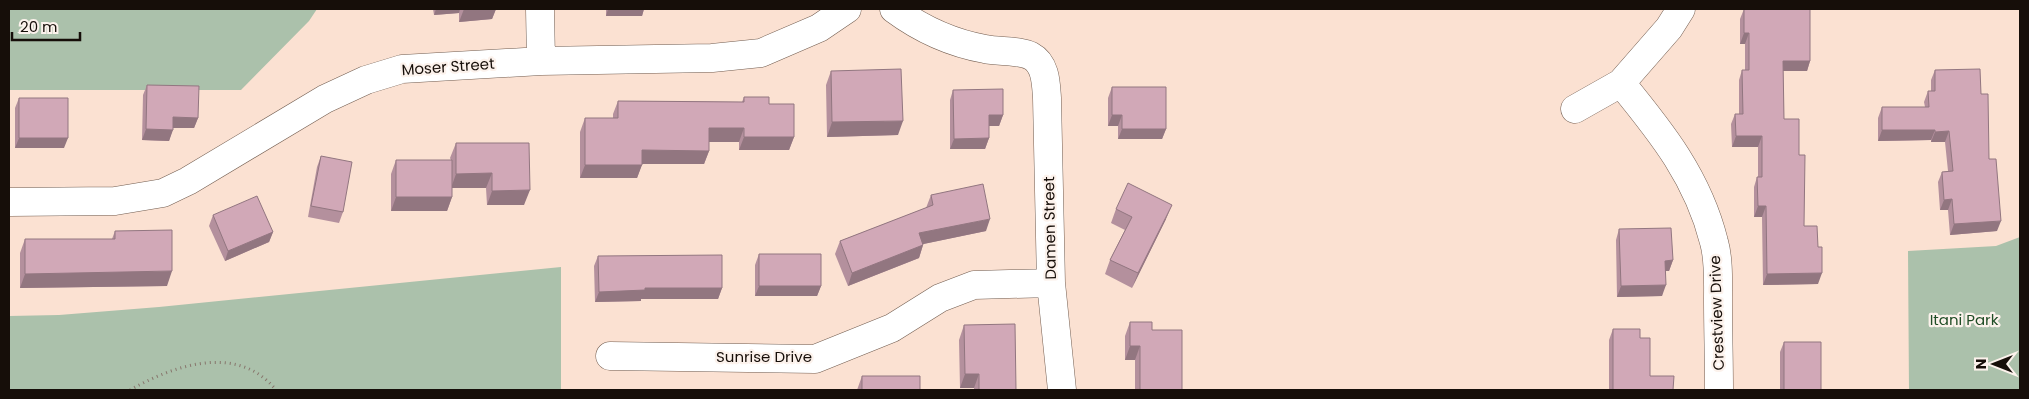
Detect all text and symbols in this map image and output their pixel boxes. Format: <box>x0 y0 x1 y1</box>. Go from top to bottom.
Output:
scale bar <box>12 10 80 42</box>
text: 20 m <box>20 16 58 37</box>
street label: Moser Street <box>401 53 495 80</box>
street label: Damen Street <box>1038 176 1061 280</box>
street label: Crestview Drive <box>1704 255 1729 371</box>
park label: Itani Park <box>1930 309 1999 330</box>
north arrow <box>1969 339 2019 389</box>
street label: Sunrise Drive <box>716 346 812 367</box>
text: N <box>1971 359 1991 369</box>

